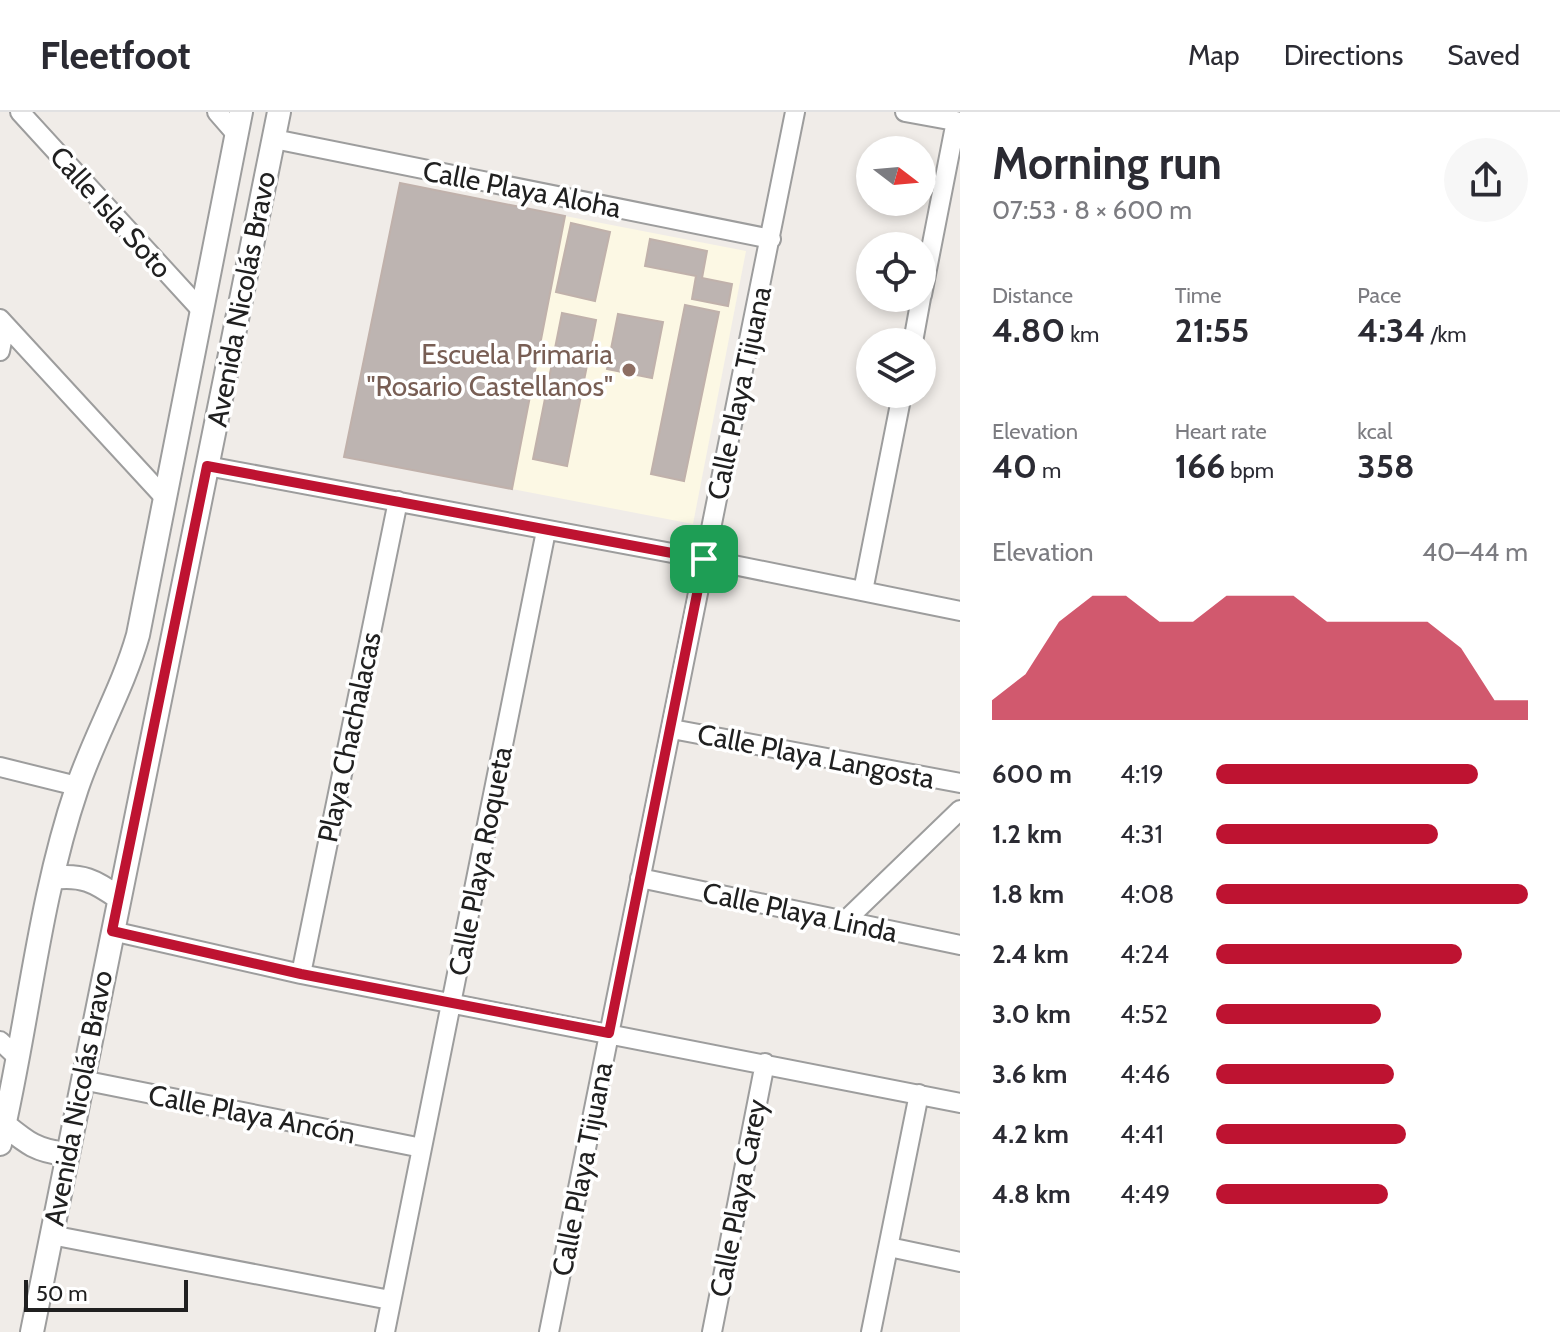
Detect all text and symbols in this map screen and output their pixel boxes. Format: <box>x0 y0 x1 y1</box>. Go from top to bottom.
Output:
text: Fleetfoot <box>40 32 191 79</box>
text: Map <box>1188 38 1240 72</box>
text: Directions <box>1284 38 1403 72</box>
text: Saved <box>1447 38 1520 72</box>
north arrow <box>856 136 936 216</box>
map controls <box>856 136 936 408</box>
text: Morning run <box>992 137 1222 190</box>
button: share <box>1444 138 1528 222</box>
street label: Calle Isla Soto <box>43 139 179 285</box>
street label: Calle Playa Aloha <box>420 153 624 225</box>
street label: Avenida Nicolás Bravo <box>200 168 282 430</box>
text: 07:53 · 8 × 600 m <box>992 194 1192 226</box>
button: locate <box>856 232 936 312</box>
text: Distance <box>992 282 1073 309</box>
text: Time <box>1175 282 1221 309</box>
text: Pace <box>1357 282 1401 309</box>
street label: Calle Playa Tijuana <box>700 283 778 503</box>
text: 4.80 <box>992 309 1065 351</box>
text: 21:55 <box>1175 309 1249 351</box>
text: 4:34 <box>1357 309 1425 351</box>
text: km <box>1065 321 1099 348</box>
text: /km <box>1425 321 1467 348</box>
button: layers <box>856 328 936 408</box>
place label: Escuela Primaria "Rosario Castellanos" <box>366 337 614 403</box>
marker: Escuela Primaria "Rosario Castellanos" <box>620 361 638 379</box>
text: Elevation <box>992 418 1078 445</box>
text: Heart rate <box>1175 418 1267 445</box>
text: kcal <box>1357 418 1392 445</box>
text: 40 <box>992 445 1037 487</box>
text: 166 <box>1175 445 1225 487</box>
text: 358 <box>1357 445 1414 487</box>
text: m <box>1037 457 1061 484</box>
text: bpm <box>1225 457 1274 484</box>
pin <box>670 525 738 593</box>
text: Elevation <box>992 536 1094 568</box>
text: 40–44 m <box>1422 536 1528 568</box>
icon: arrive <box>682 537 726 581</box>
street label: Playa Chachalacas <box>310 629 388 845</box>
street label: Calle Playa Langosta <box>695 716 938 796</box>
street label: Calle Playa Roqueta <box>441 743 519 978</box>
text: 600 m <box>992 758 1072 790</box>
text: 4:19 <box>1120 758 1164 790</box>
text: 1.2 km <box>992 818 1062 850</box>
text: 4:31 <box>1120 818 1163 850</box>
street label: Calle Playa Linda <box>700 875 901 949</box>
text: 1.8 km <box>992 878 1064 910</box>
text: 4:08 <box>1120 878 1174 910</box>
text: 2.4 km <box>992 938 1069 970</box>
text: 4:24 <box>1120 938 1169 970</box>
street label: Avenida Nicolás Bravo <box>37 967 119 1229</box>
text: 3.0 km <box>992 998 1071 1030</box>
text: 4:52 <box>1120 998 1168 1030</box>
text: 3.6 km <box>992 1058 1067 1090</box>
text: 4:46 <box>1120 1058 1170 1090</box>
street label: Calle Playa Tijuana <box>545 1059 620 1279</box>
street label: Calle Playa Ancón <box>146 1077 358 1151</box>
street label: Calle Playa Carey <box>702 1096 774 1300</box>
text: 4.2 km <box>992 1118 1069 1150</box>
text: 4:41 <box>1120 1118 1164 1150</box>
text: 4.8 km <box>992 1178 1071 1210</box>
text: 4:49 <box>1120 1178 1170 1210</box>
scale bar <box>24 1276 188 1312</box>
text: 50 m <box>36 1280 88 1307</box>

